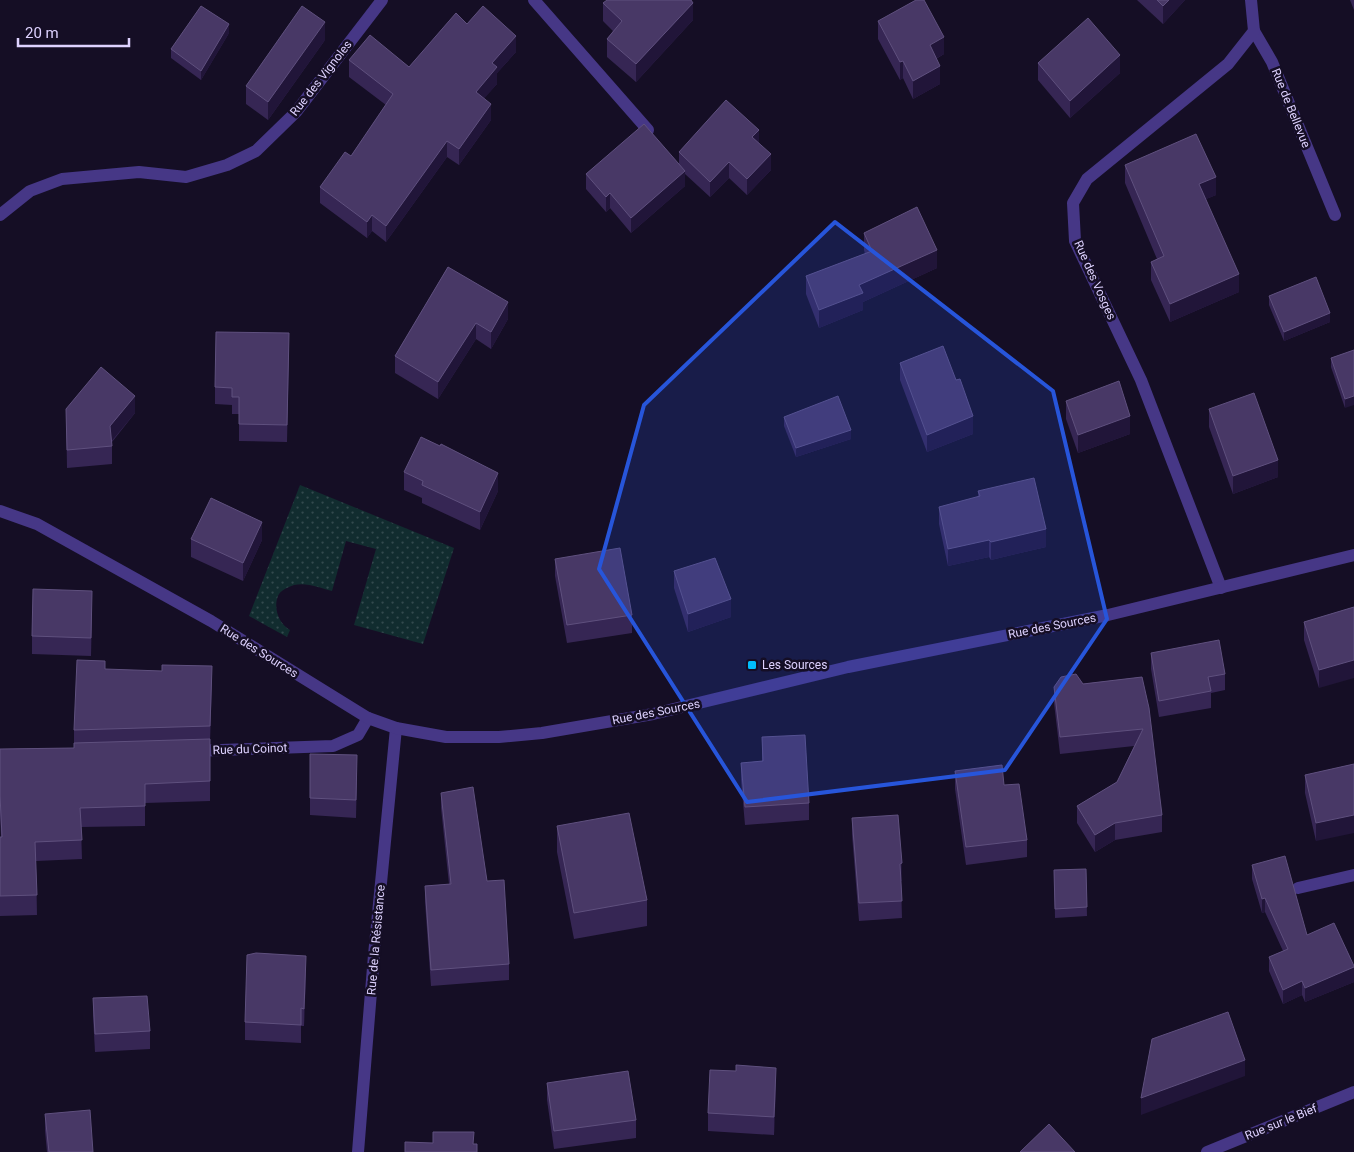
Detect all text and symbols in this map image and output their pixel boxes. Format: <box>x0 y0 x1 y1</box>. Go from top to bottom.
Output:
scale bar <box>18 15 129 47</box>
text: 20 m <box>25 24 59 42</box>
street label: Rue des Vignoles <box>287 37 355 119</box>
street label: Rue de Bellevue <box>1269 66 1313 150</box>
street label: Rue des Vosges <box>1071 238 1119 322</box>
street label: Rue des Sources <box>1007 611 1097 641</box>
street label: Rue des Sources <box>218 621 300 681</box>
place label: Les Sources <box>762 658 827 672</box>
marker: Les Sources <box>746 659 758 671</box>
street label: Rue des Sources <box>611 697 701 727</box>
street label: Rue du Coinot <box>212 741 288 757</box>
street label: Rue de la Résistance <box>364 884 388 996</box>
street label: Rue sur le Bief <box>1243 1101 1320 1143</box>

